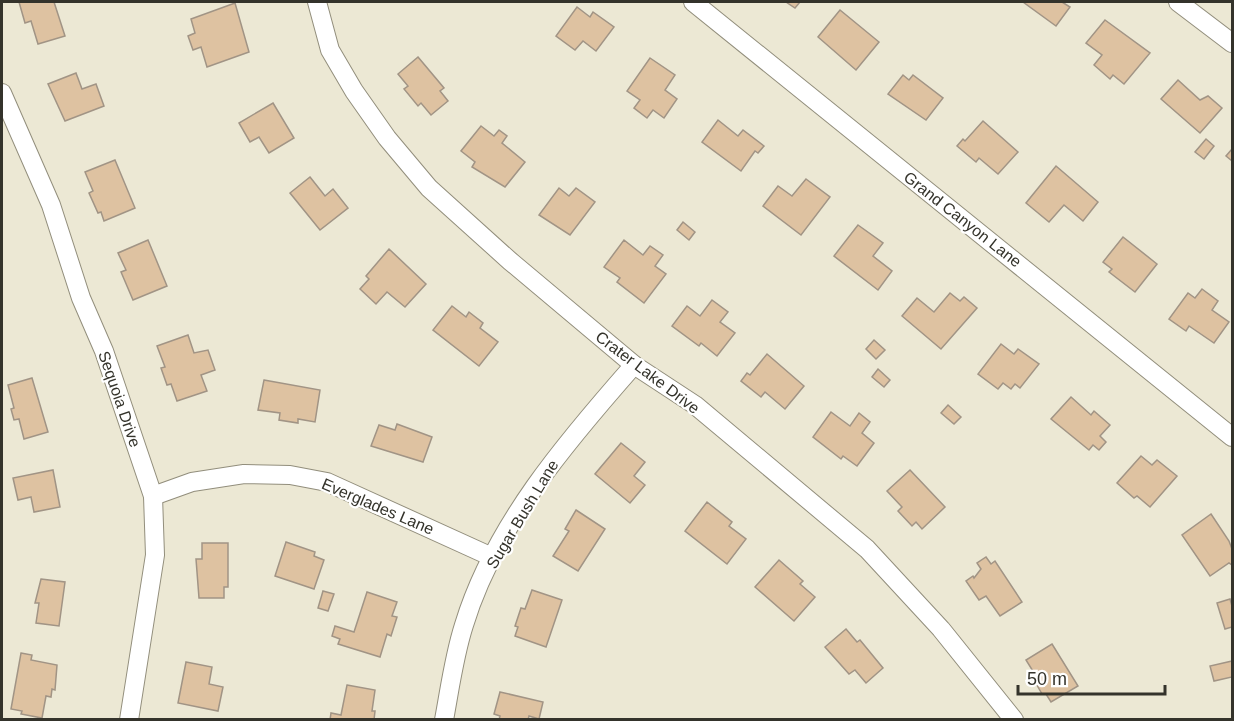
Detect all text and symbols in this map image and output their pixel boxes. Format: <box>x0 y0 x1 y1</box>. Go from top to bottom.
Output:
street label: Grand Canyon Lane <box>901 168 1025 271</box>
street label: Crater Lake Drive <box>593 328 703 417</box>
street label: Sequoia Drive <box>95 349 144 450</box>
street label: Sugar Bush Lane <box>483 457 562 572</box>
street label: Everglades Lane <box>319 475 436 538</box>
scale bar <box>1018 658 1165 696</box>
text: 50 m <box>1027 669 1067 689</box>

